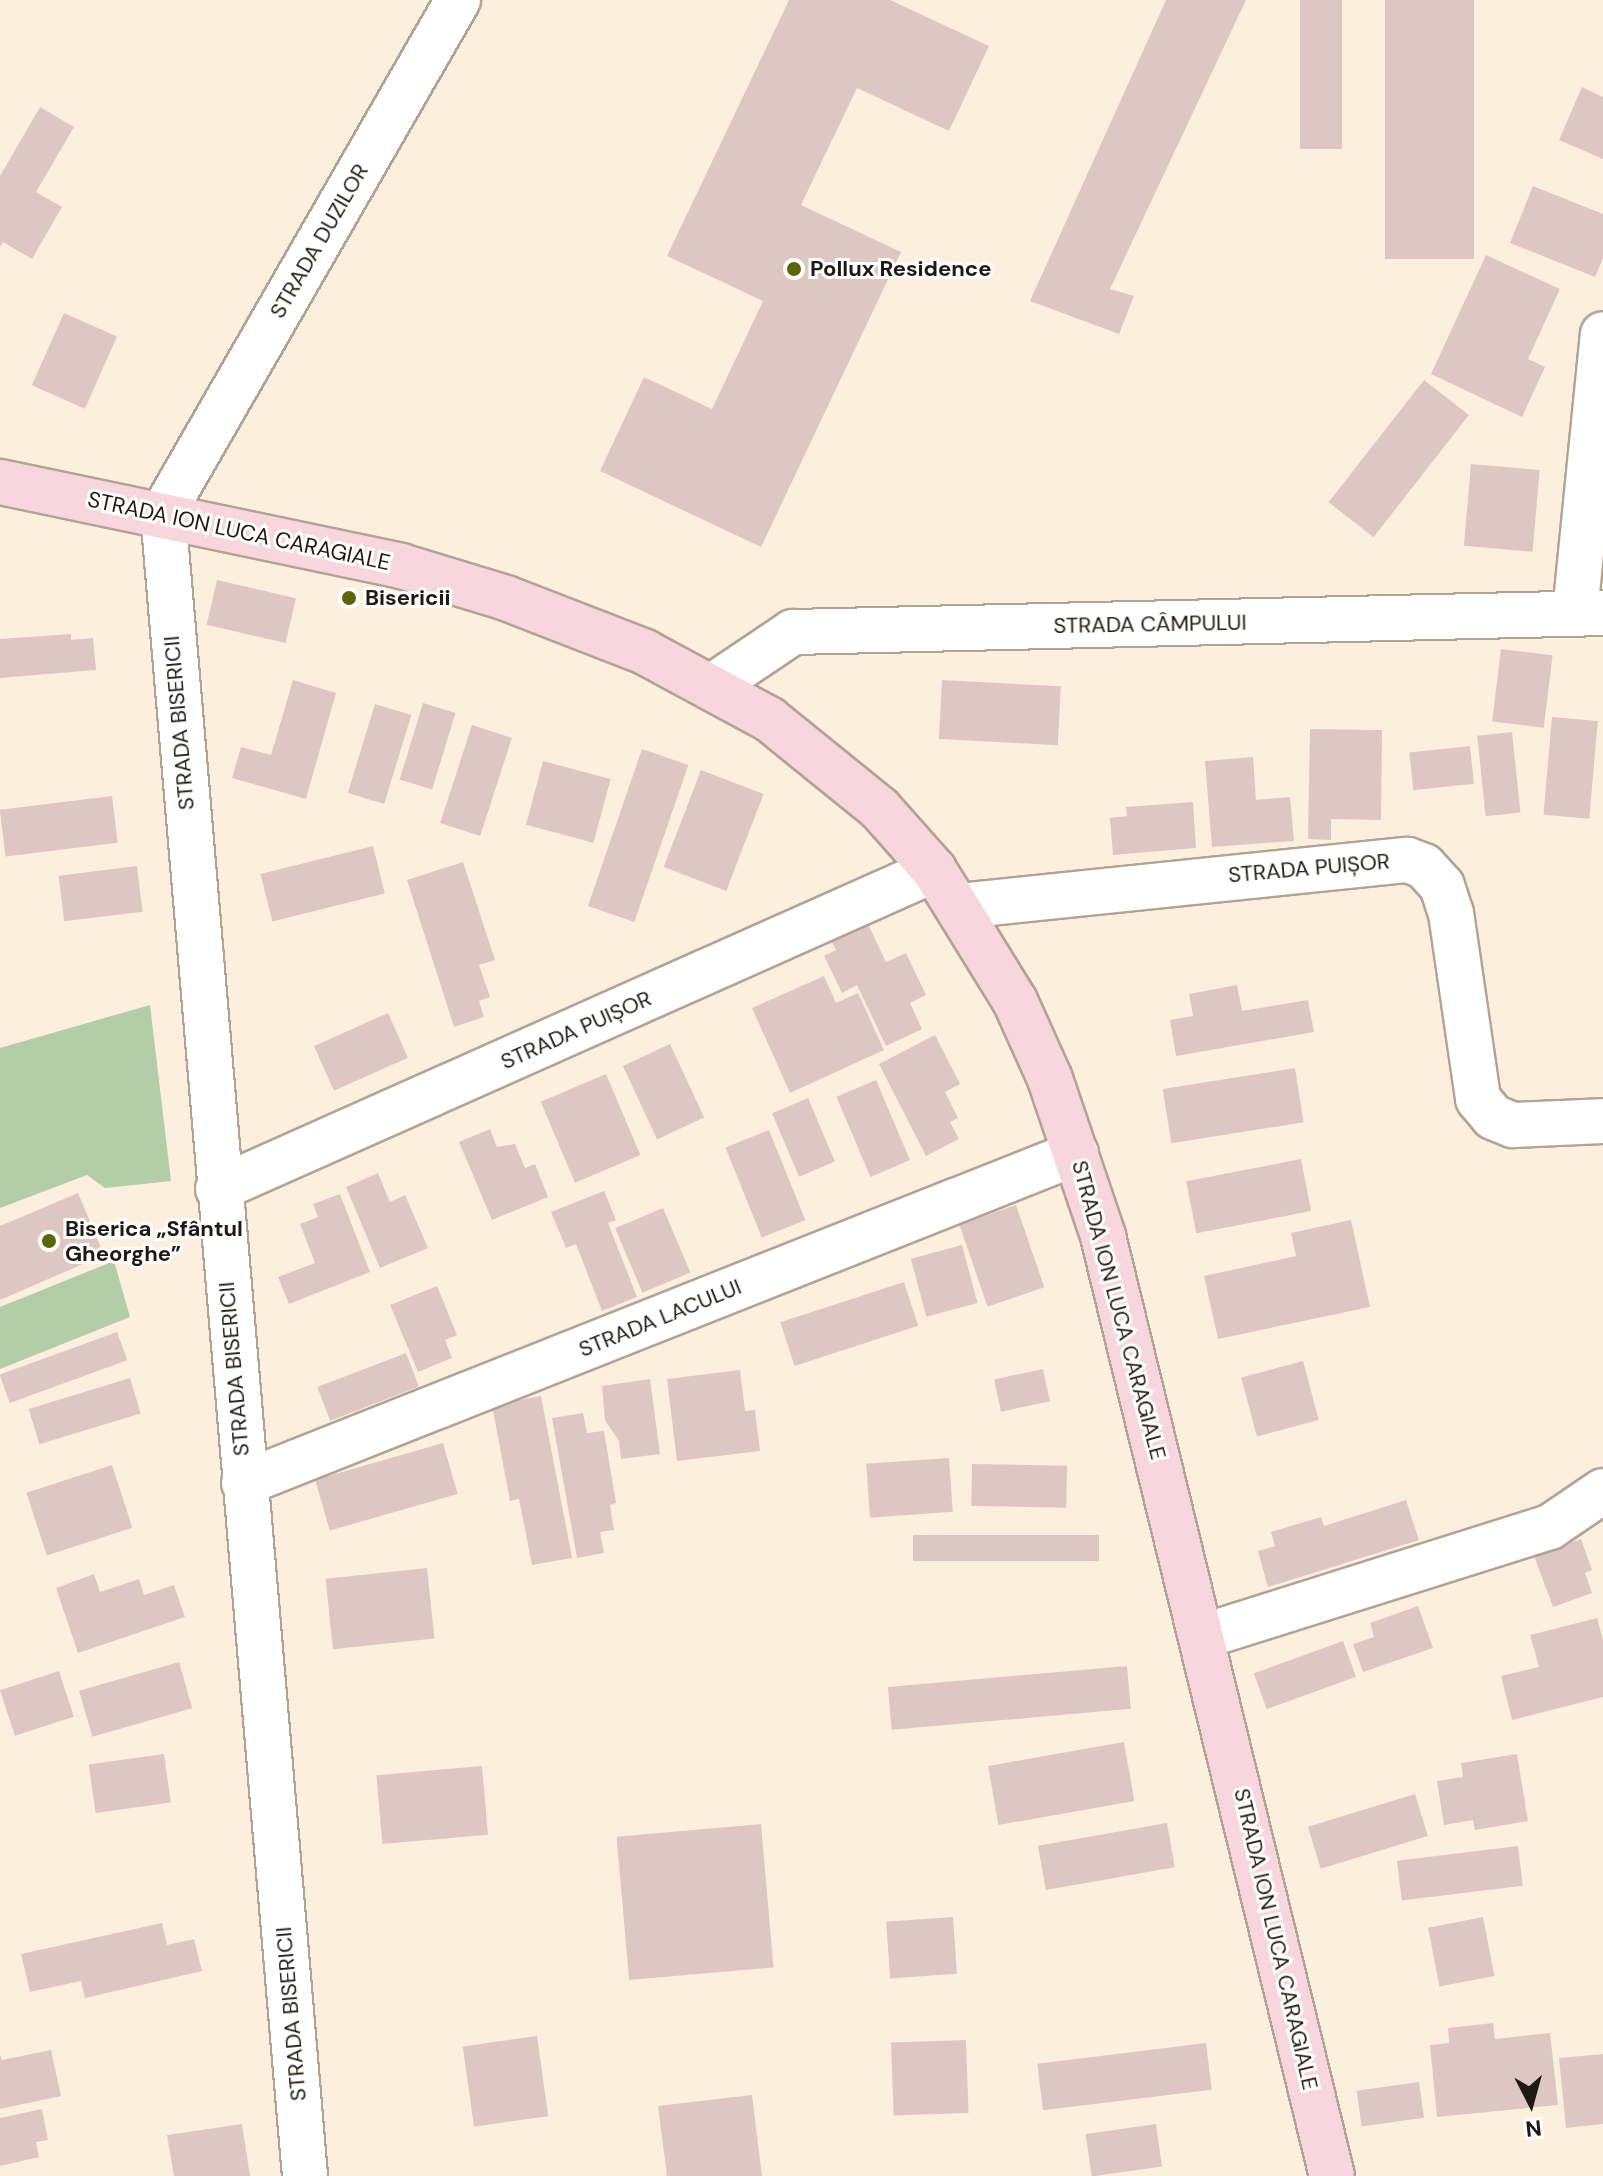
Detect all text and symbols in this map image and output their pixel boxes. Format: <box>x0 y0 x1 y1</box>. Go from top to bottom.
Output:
street label: STRADA DUZILOR <box>264 159 374 323</box>
place label: Pollux Residence <box>810 256 991 282</box>
marker: Pollux Residence <box>785 260 803 278</box>
street label: STRADA ION LUCA CARAGIALE <box>85 486 393 576</box>
place label: Bisericii <box>365 585 450 611</box>
marker: Bisericii <box>340 589 358 607</box>
street label: STRADA CÂMPULUI <box>1053 609 1247 639</box>
street label: STRADA BISERICII <box>158 635 200 811</box>
street label: STRADA PUIȘOR <box>1227 848 1391 888</box>
street label: STRADA PUIȘOR <box>497 985 655 1075</box>
street label: STRADA ION LUCA CARAGIALE <box>1066 1158 1172 1462</box>
place label: Biserica „Sfântul Gheorghe” <box>65 1215 243 1266</box>
marker: Biserica „Sfântul Gheorghe” <box>40 1232 58 1250</box>
street label: STRADA LACULUI <box>575 1273 745 1363</box>
street label: STRADA BISERICII <box>213 1281 255 1457</box>
street label: STRADA ION LUCA CARAGIALE <box>1228 1786 1324 2092</box>
street label: STRADA BISERICII <box>270 1926 312 2102</box>
north arrow <box>1491 2064 1571 2144</box>
text: N <box>1524 2113 1543 2144</box>

